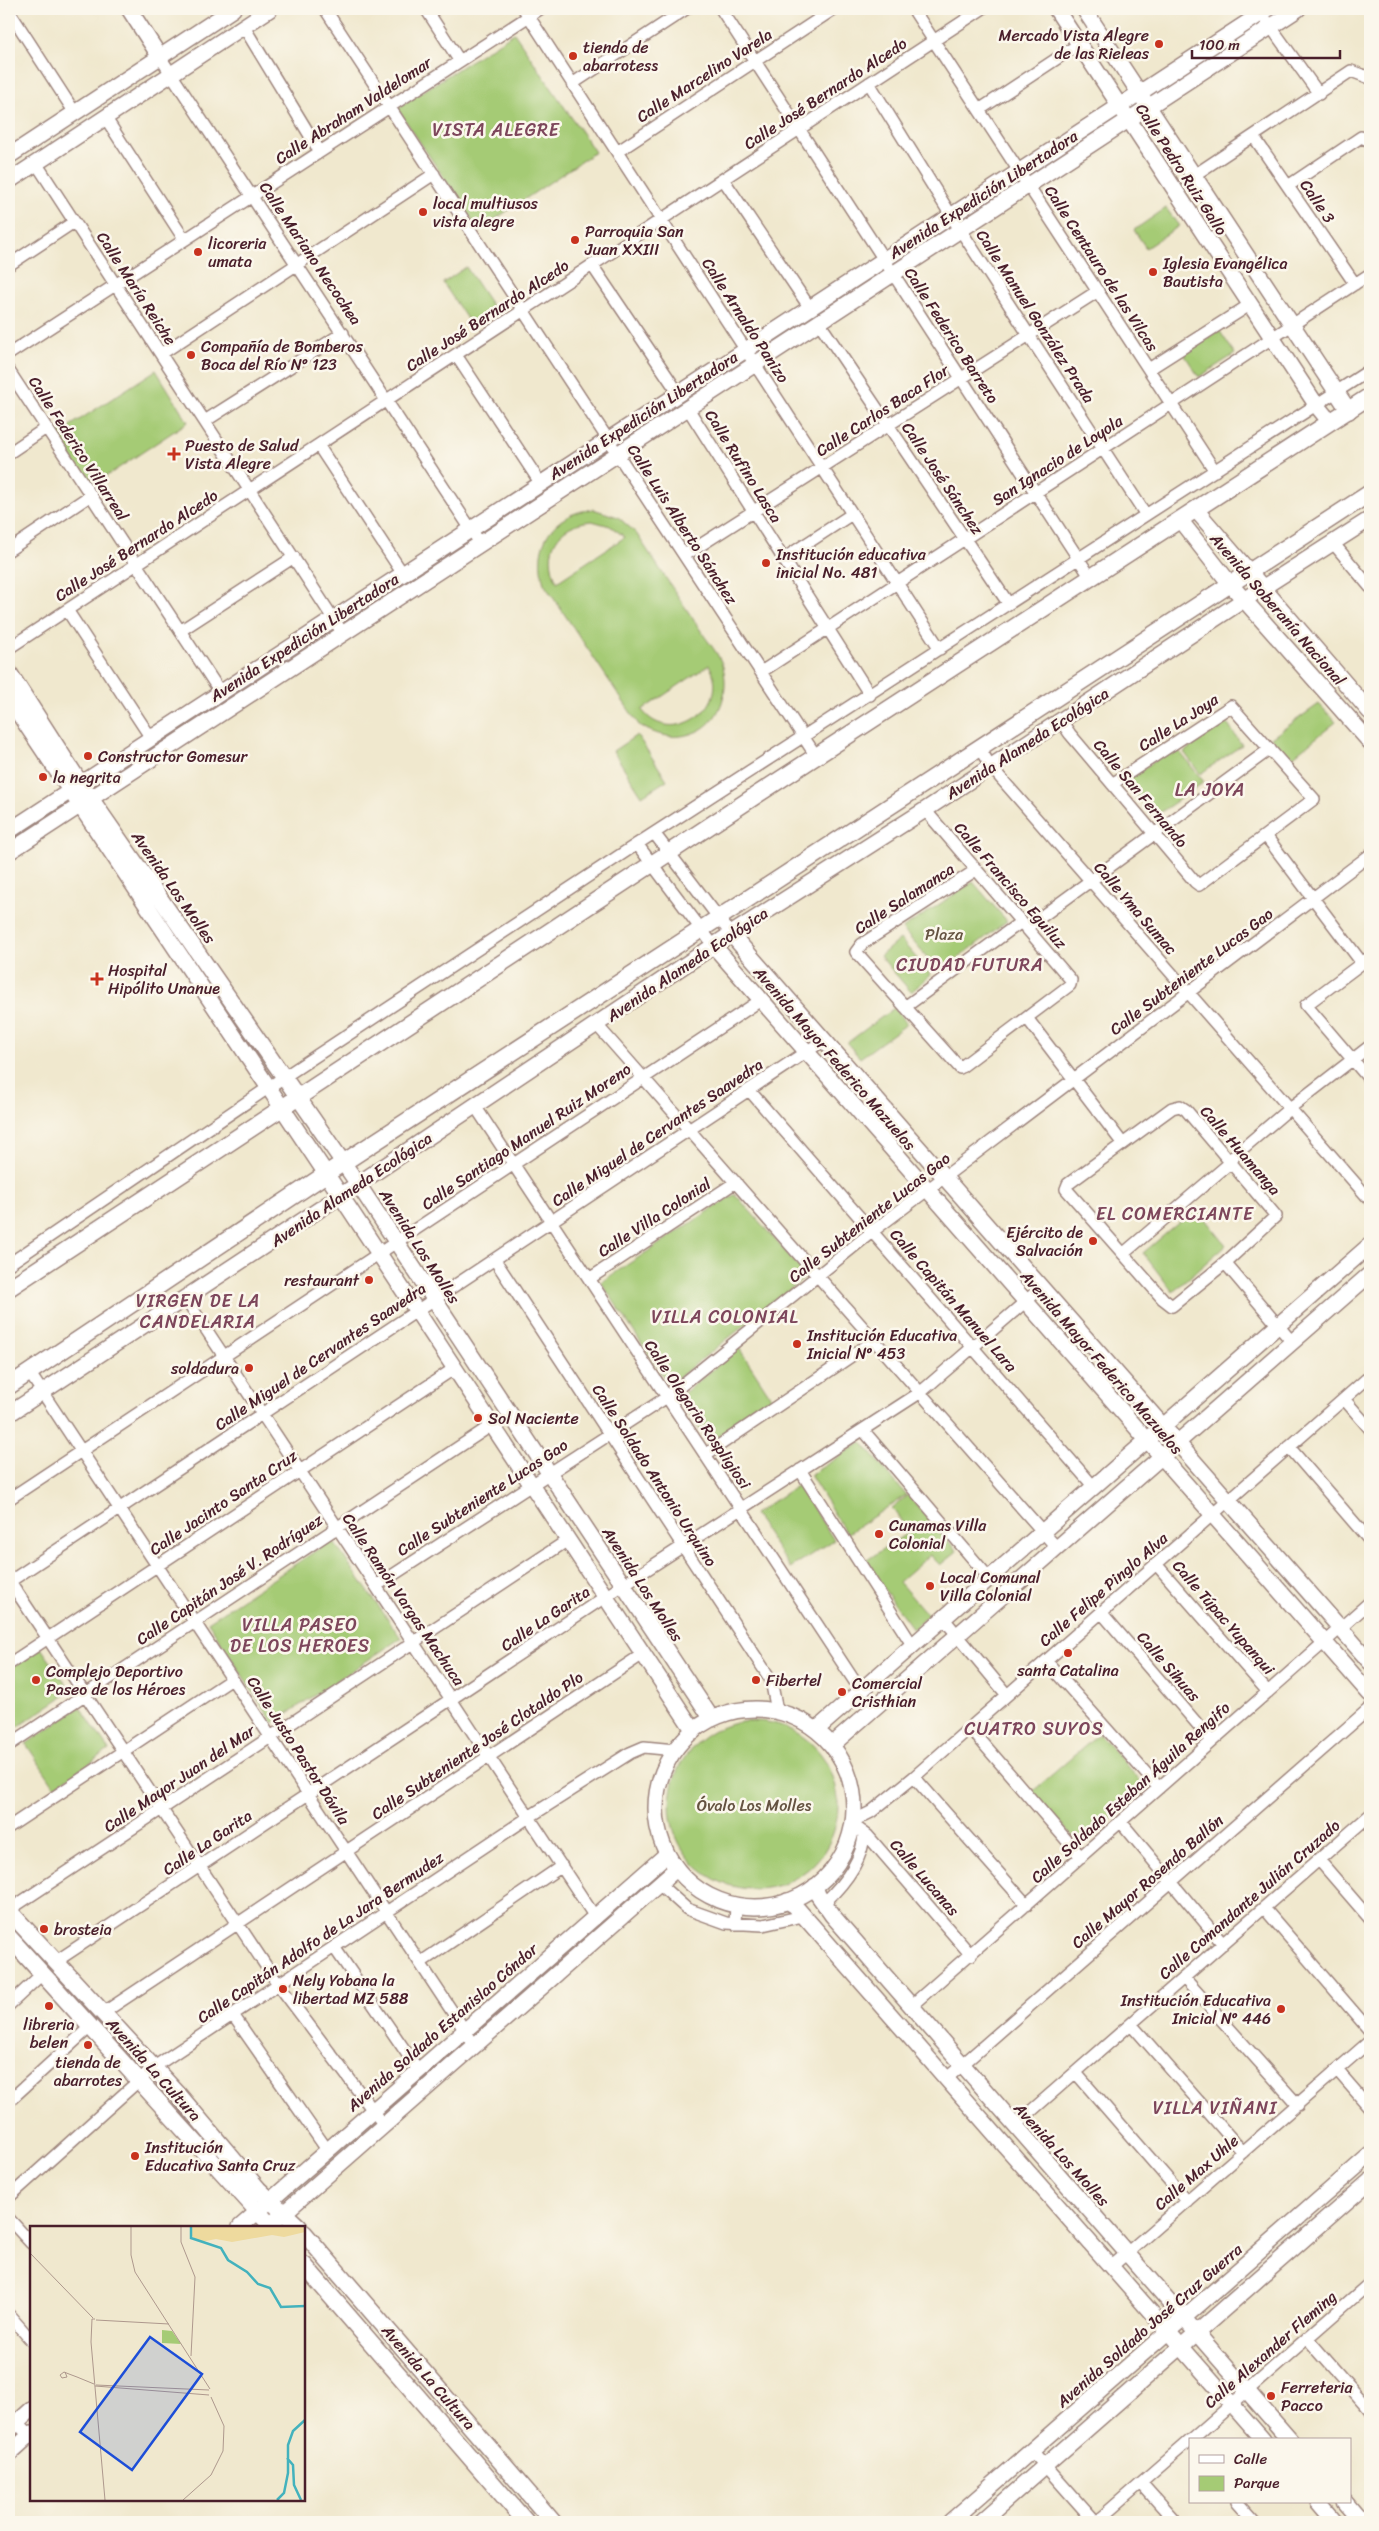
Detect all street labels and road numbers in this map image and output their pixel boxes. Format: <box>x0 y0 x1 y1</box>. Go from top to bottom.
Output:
street label: Calle Marcelino Varela <box>630 20 778 130</box>
street label: Calle José Bernardo Alcedo <box>737 29 913 157</box>
street label: Calle Abraham Valdelomar <box>269 48 439 172</box>
street label: Calle Pedro Ruiz Gallo <box>1128 97 1236 242</box>
street label: Avenida Expedición Libertadora <box>882 122 1085 267</box>
street label: Calle 3 <box>1292 173 1343 230</box>
street label: Calle Mariano Necochea <box>251 175 370 331</box>
street label: Calle Centauro de las Vilcas <box>1037 179 1167 358</box>
street label: Calle Manuel González Prada <box>968 223 1103 409</box>
street label: Calle María Reiche <box>89 225 184 351</box>
street label: Calle José Bernardo Alcedo <box>399 251 575 379</box>
street label: Calle Arnaldo Panizo <box>694 252 797 389</box>
street label: Calle Federico Barreto <box>896 261 1007 409</box>
street label: Avenida Expedición Libertadora <box>542 343 745 488</box>
street label: Calle Carlos Baca Flor <box>810 355 956 465</box>
street label: Calle Federico Villarreal <box>21 370 137 527</box>
street label: Calle Rufino Lasca <box>697 404 790 529</box>
street label: San Ignacio de Loyola <box>986 406 1130 514</box>
street label: Calle José Sánchez <box>894 416 992 541</box>
street label: Calle Luis Alberto Sánchez <box>620 438 746 611</box>
street label: Calle José Bernardo Alcedo <box>48 481 224 609</box>
street label: Avenida Soberanía Nacional <box>1202 525 1353 693</box>
street label: Avenida Expedición Libertadora <box>203 565 406 710</box>
street label: Avenida Alameda Ecológica <box>939 679 1115 808</box>
street label: Calle La Joya <box>1132 685 1225 759</box>
street label: Calle San Fernando <box>1086 732 1195 855</box>
street label: Calle Francisco Eguiluz <box>947 815 1075 956</box>
street label: Avenida Los Molles <box>123 824 224 951</box>
street label: Calle Salamanca <box>848 855 960 942</box>
street label: Calle Yma Sumac <box>1086 855 1185 962</box>
street label: Avenida Alameda Ecológica <box>599 899 774 1030</box>
street label: Calle Subteniente Lucas Gao <box>1103 900 1280 1043</box>
street label: Avenida Mayor Federico Mazuelos <box>745 959 924 1158</box>
street label: Calle Miguel de Cervantes Saavedra <box>545 1050 769 1214</box>
street label: Calle Santiago Manuel Ruiz Moreno <box>415 1055 637 1218</box>
street label: Calle Huamanga <box>1193 1098 1288 1202</box>
street label: Avenida Alameda Ecológica <box>263 1124 438 1255</box>
street label: Calle Subteniente Lucas Gao <box>782 1145 957 1290</box>
street label: Calle Villa Colonial <box>592 1169 717 1265</box>
street label: Avenida Los Molles <box>371 1182 468 1310</box>
street label: Calle Capitán Manuel Lara <box>882 1222 1025 1379</box>
street label: Avenida Mayor Federico Mazuelos <box>1012 1263 1191 1462</box>
street label: Calle Miguel de Cervantes Saavedra <box>208 1274 432 1438</box>
street label: Calle Olegario Rospligiosi <box>636 1333 759 1496</box>
street label: Calle Soldado Antonio Urquino <box>584 1378 725 1573</box>
street label: Calle Subteniente Lucas Gao <box>391 1431 574 1564</box>
street label: Calle Jacinto Santa Cruz <box>143 1442 304 1563</box>
street label: Calle Capitán José V. Rodríguez <box>130 1506 329 1653</box>
street label: Calle Ramón Vargas Machuca <box>334 1507 473 1693</box>
street label: Avenida Los Molles <box>594 1520 691 1648</box>
street label: Calle Felipe Pinglo Alva <box>1032 1524 1175 1654</box>
street label: Calle Túpac Yupanqui <box>1165 1553 1283 1682</box>
street label: Calle La Garita <box>494 1578 596 1659</box>
street label: Calle Sihuas <box>1129 1624 1208 1709</box>
street label: Calle Subteniente José Clotaldo Plo <box>365 1663 590 1828</box>
street label: Calle Justo Pastor Dávila <box>239 1670 358 1832</box>
street label: Calle Soldado Esteban Águila Rengifo <box>1024 1694 1237 1891</box>
street label: Calle Mayor Juan del Mar <box>97 1716 262 1840</box>
street label: Calle La Garita <box>156 1802 258 1883</box>
street label: Calle Mayor Rosendo Ballón <box>1064 1806 1230 1956</box>
street label: Calle Comandante Julián Cruzado <box>1152 1812 1347 1987</box>
street label: Calle Lucanas <box>882 1832 967 1923</box>
street label: Calle Capitán Adolfo de La Jara Bermudez <box>191 1843 450 2031</box>
street label: Avenida Soldado Estanislao Cóndor <box>339 1935 546 2120</box>
street label: Avenida La Cultura <box>98 2010 209 2128</box>
street label: Avenida Los Molles <box>1006 2095 1117 2214</box>
street label: Calle Max Uhle <box>1147 2127 1246 2218</box>
street label: Avenida Soldado José Cruz Guerra <box>1049 2235 1250 2416</box>
street label: Calle Alexander Fleming <box>1197 2283 1344 2416</box>
street label: Avenida La Cultura <box>373 2317 483 2437</box>

